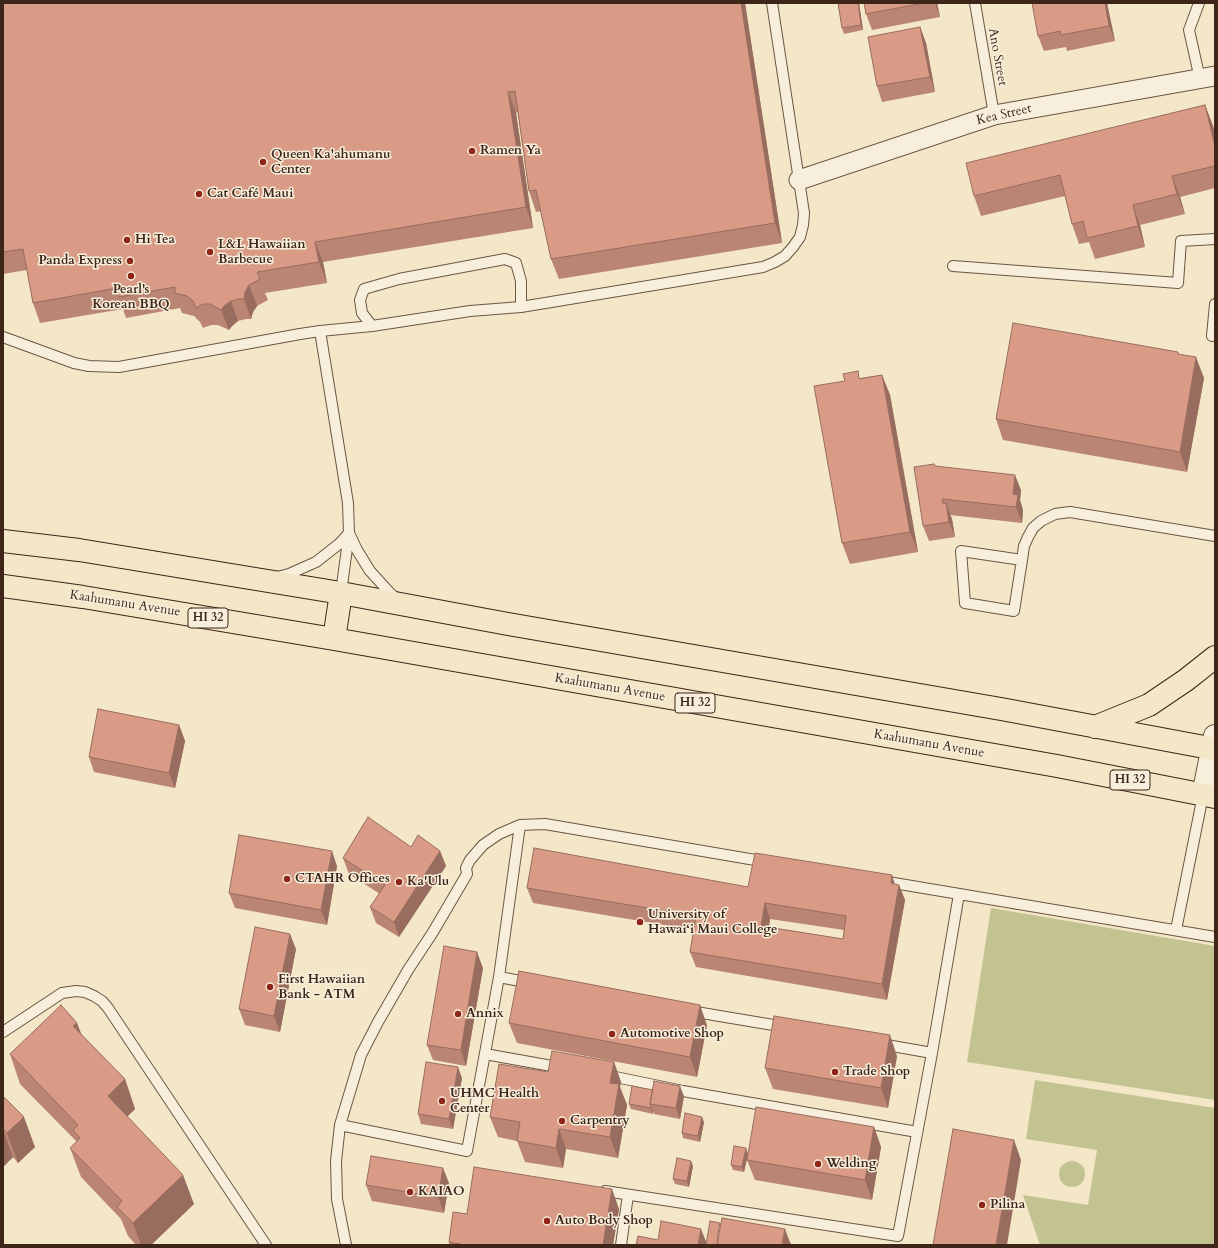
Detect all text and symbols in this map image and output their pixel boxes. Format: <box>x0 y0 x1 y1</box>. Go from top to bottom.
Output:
street label: Ano Street <box>984 27 1010 87</box>
street label: Kea Street <box>975 101 1033 129</box>
place label: Ramen Ya <box>480 143 541 159</box>
marker: Ramen Ya <box>467 146 477 156</box>
place label: Queen Ka'ahumanu Center <box>271 147 391 178</box>
marker: Queen Ka'ahumanu Center <box>258 157 268 167</box>
place label: Cat Café Maui <box>207 186 293 202</box>
marker: Cat Café Maui <box>194 189 204 199</box>
place label: Hi Tea <box>135 232 175 248</box>
marker: Hi Tea <box>122 235 132 245</box>
place label: L&L Hawaiian Barbecue <box>218 237 306 268</box>
marker: L&L Hawaiian Barbecue <box>205 247 215 257</box>
place label: Panda Express <box>39 253 122 269</box>
marker: Panda Express <box>125 256 135 266</box>
marker: Pearl's Korean BBQ <box>126 271 136 281</box>
place label: Pearl's Korean BBQ <box>92 282 170 313</box>
street label: Kaahumanu Avenue <box>68 588 182 620</box>
road number: HI 32 <box>188 608 228 628</box>
street label: Kaahumanu Avenue <box>554 671 666 705</box>
road number: HI 32 <box>675 693 715 713</box>
street label: Kaahumanu Avenue <box>873 727 985 761</box>
road number: HI 32 <box>1110 770 1150 790</box>
place label: CTAHR Offices <box>295 871 390 887</box>
marker: CTAHR Offices <box>282 874 292 884</box>
place label: Ka'Ulu <box>407 874 449 890</box>
marker: Ka'Ulu <box>394 877 404 887</box>
place label: University of Hawai‘i Maui College <box>648 907 777 938</box>
marker: University of Hawai‘i Maui College <box>635 917 645 927</box>
place label: First Hawaiian Bank - ATM <box>278 972 365 1003</box>
marker: First Hawaiian Bank - ATM <box>265 982 275 992</box>
place label: Annix <box>466 1006 504 1022</box>
marker: Annix <box>453 1009 463 1019</box>
place label: Automotive Shop <box>620 1026 724 1042</box>
marker: Automotive Shop <box>607 1029 617 1039</box>
place label: Trade Shop <box>843 1064 910 1080</box>
marker: Trade Shop <box>830 1067 840 1077</box>
place label: UHMC Health Center <box>450 1086 539 1117</box>
marker: UHMC Health Center <box>437 1096 447 1106</box>
place label: Carpentry <box>570 1113 630 1129</box>
marker: Carpentry <box>557 1116 567 1126</box>
place label: Welding <box>826 1156 877 1172</box>
marker: Welding <box>813 1159 823 1169</box>
place label: KAIAO <box>418 1184 465 1200</box>
marker: KAIAO <box>405 1187 415 1197</box>
place label: Pilina <box>990 1197 1025 1213</box>
marker: Pilina <box>977 1200 987 1210</box>
place label: Auto Body Shop <box>555 1213 653 1229</box>
marker: Auto Body Shop <box>542 1216 552 1226</box>

